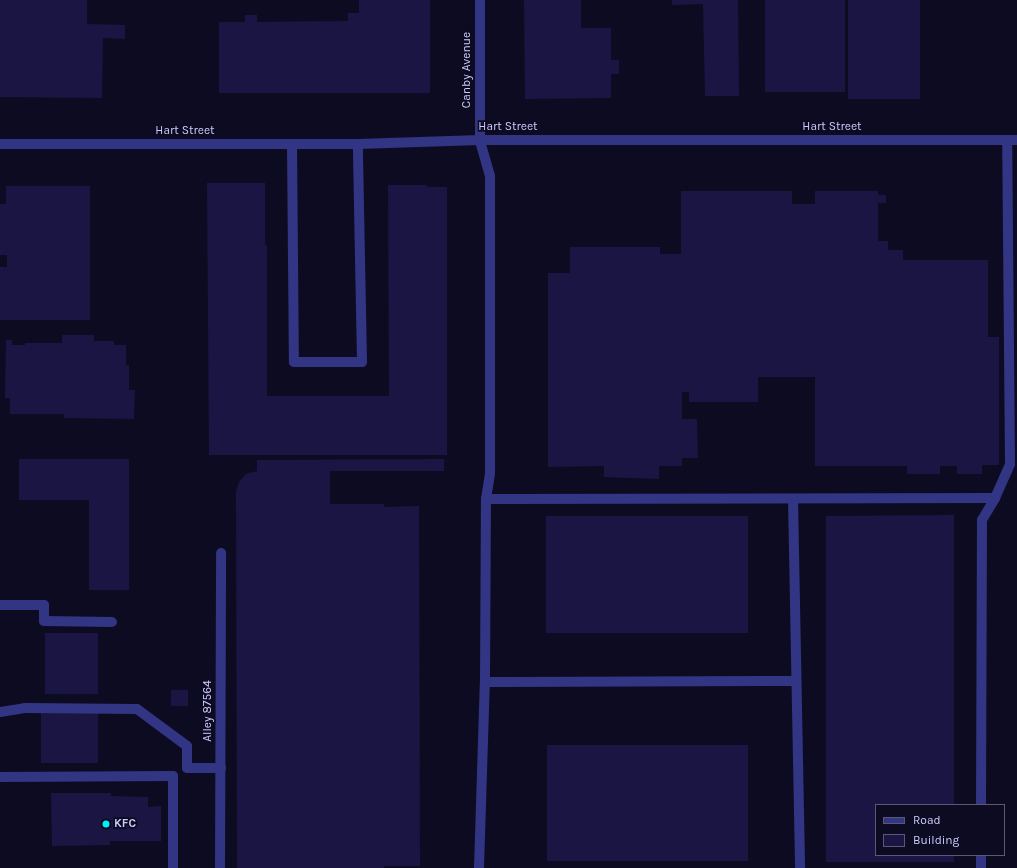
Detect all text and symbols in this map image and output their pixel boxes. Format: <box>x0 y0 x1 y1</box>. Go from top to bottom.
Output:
street label: Canby Avenue <box>460 32 474 108</box>
street label: Hart Street <box>478 120 538 134</box>
street label: Hart Street <box>802 120 862 134</box>
street label: Hart Street <box>155 124 215 138</box>
street label: Alley 87564 <box>201 680 215 742</box>
legend <box>875 804 1005 856</box>
text: Road <box>913 813 941 827</box>
place label: KFC <box>114 817 136 831</box>
marker: KFC <box>101 819 111 829</box>
text: Building <box>913 833 959 847</box>

